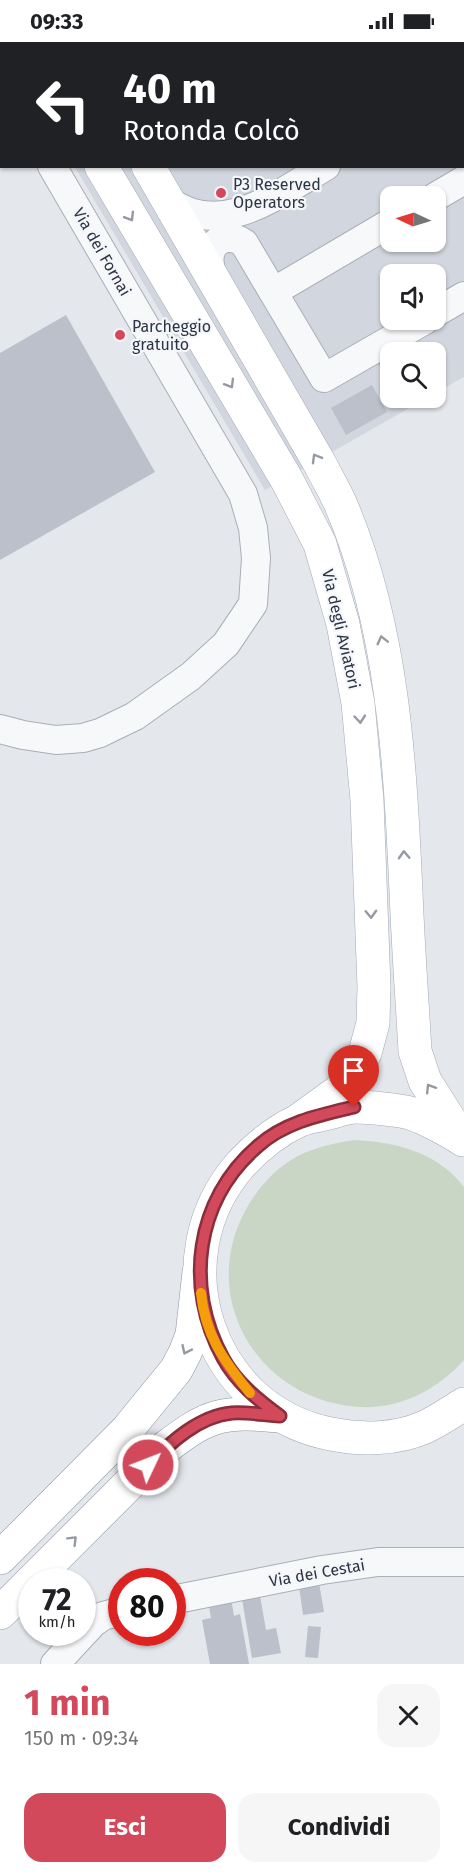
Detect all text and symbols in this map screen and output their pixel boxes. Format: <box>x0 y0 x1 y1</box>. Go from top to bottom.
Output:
text: 09:33 <box>30 8 83 35</box>
text: 40 m <box>123 64 217 114</box>
icon: left <box>24 66 102 144</box>
text: Rotonda Colcò <box>123 115 300 147</box>
place label: P3 Reserved Operators <box>233 175 321 212</box>
marker: P3 Reserved Operators <box>214 186 228 200</box>
north arrow <box>380 186 446 252</box>
map controls <box>380 186 446 408</box>
street label: Via dei Fornai <box>69 204 135 300</box>
one-way arrow <box>123 211 135 221</box>
button: sound <box>380 264 446 330</box>
place label: Parcheggio gratuito <box>132 317 211 354</box>
marker: Parcheggio gratuito <box>113 328 127 342</box>
button: search <box>380 342 446 408</box>
one-way arrow <box>223 378 234 388</box>
one-way arrow <box>312 453 323 464</box>
street label: Via degli Aviatori <box>318 567 364 691</box>
one-way arrow <box>376 636 389 646</box>
one-way arrow <box>353 714 366 723</box>
one-way arrow <box>398 850 411 859</box>
one-way arrow <box>365 909 378 918</box>
pin <box>328 1045 379 1107</box>
icon: arrive <box>337 1054 370 1087</box>
one-way arrow <box>426 1084 437 1095</box>
one-way arrow <box>181 1344 193 1355</box>
position arrow <box>116 1433 180 1497</box>
one-way arrow <box>66 1536 77 1547</box>
street label: Via dei Cestai <box>268 1555 366 1591</box>
speed limit sign: 80 <box>108 1568 186 1646</box>
text: 72 <box>42 1582 72 1618</box>
text: km/h <box>38 1613 76 1631</box>
text: 1 min <box>24 1681 111 1725</box>
button: close <box>377 1684 440 1747</box>
text: 150 m · 09:34 <box>24 1726 139 1750</box>
button: Esci <box>24 1793 226 1862</box>
button: Condividi <box>238 1793 440 1862</box>

